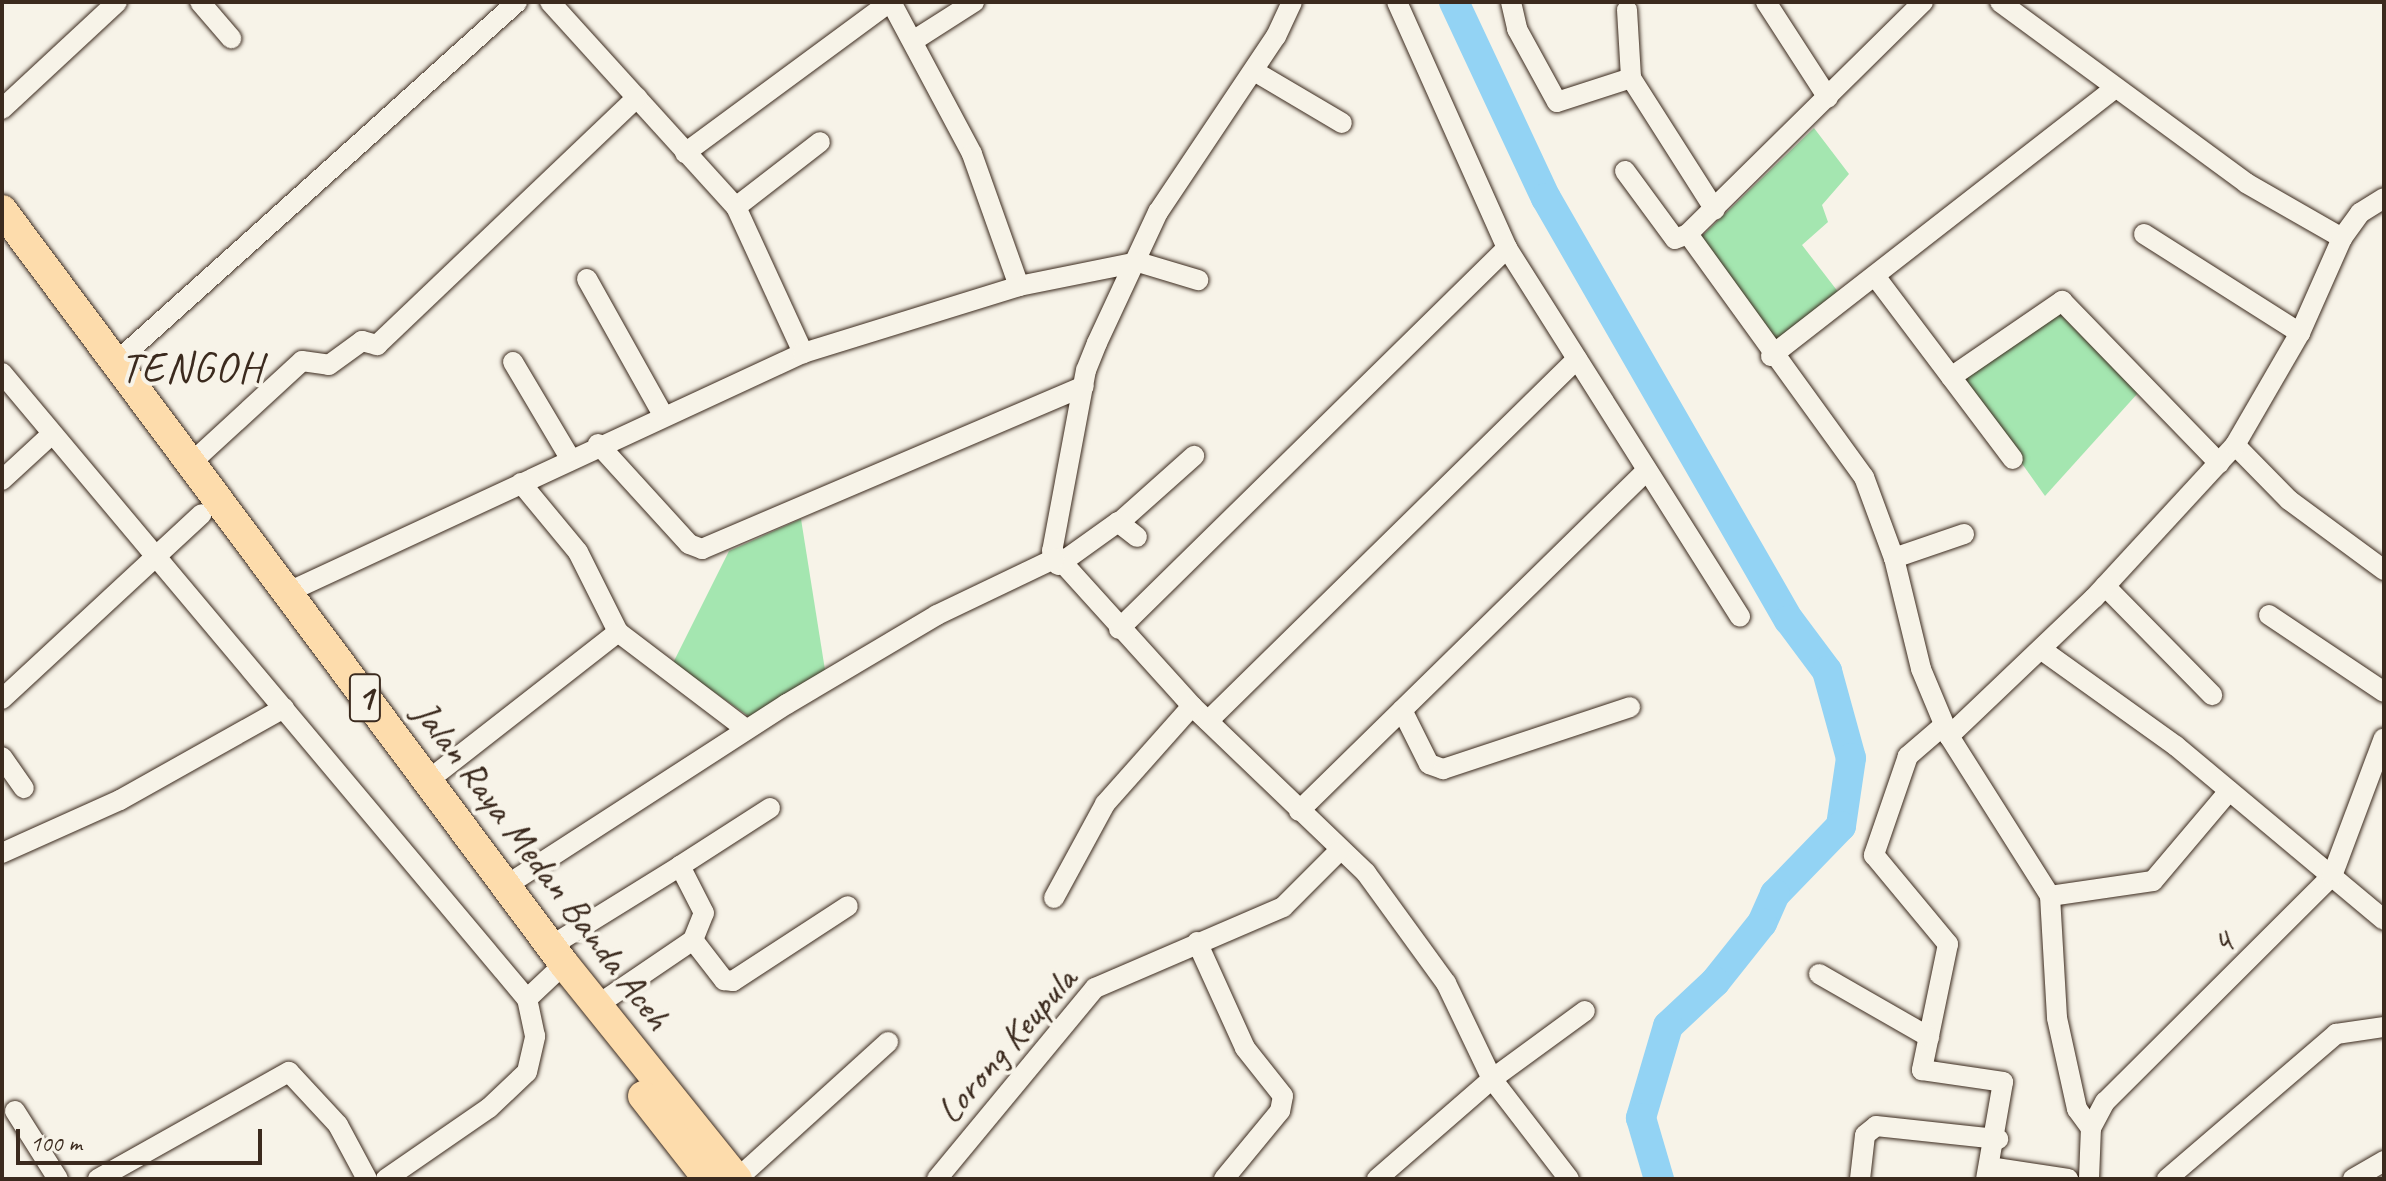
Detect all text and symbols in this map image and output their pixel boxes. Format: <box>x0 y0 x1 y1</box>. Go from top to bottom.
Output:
district label: TENGOH <box>121 343 263 393</box>
road number: 1 <box>347 666 383 730</box>
street label: Jalan Raya Medan Banda Aceh <box>403 691 681 1039</box>
street label: 4 <box>2200 920 2244 966</box>
street label: Lorong Keupula <box>926 958 1086 1132</box>
scale bar <box>20 1113 266 1163</box>
text: 100 m <box>30 1128 82 1158</box>

